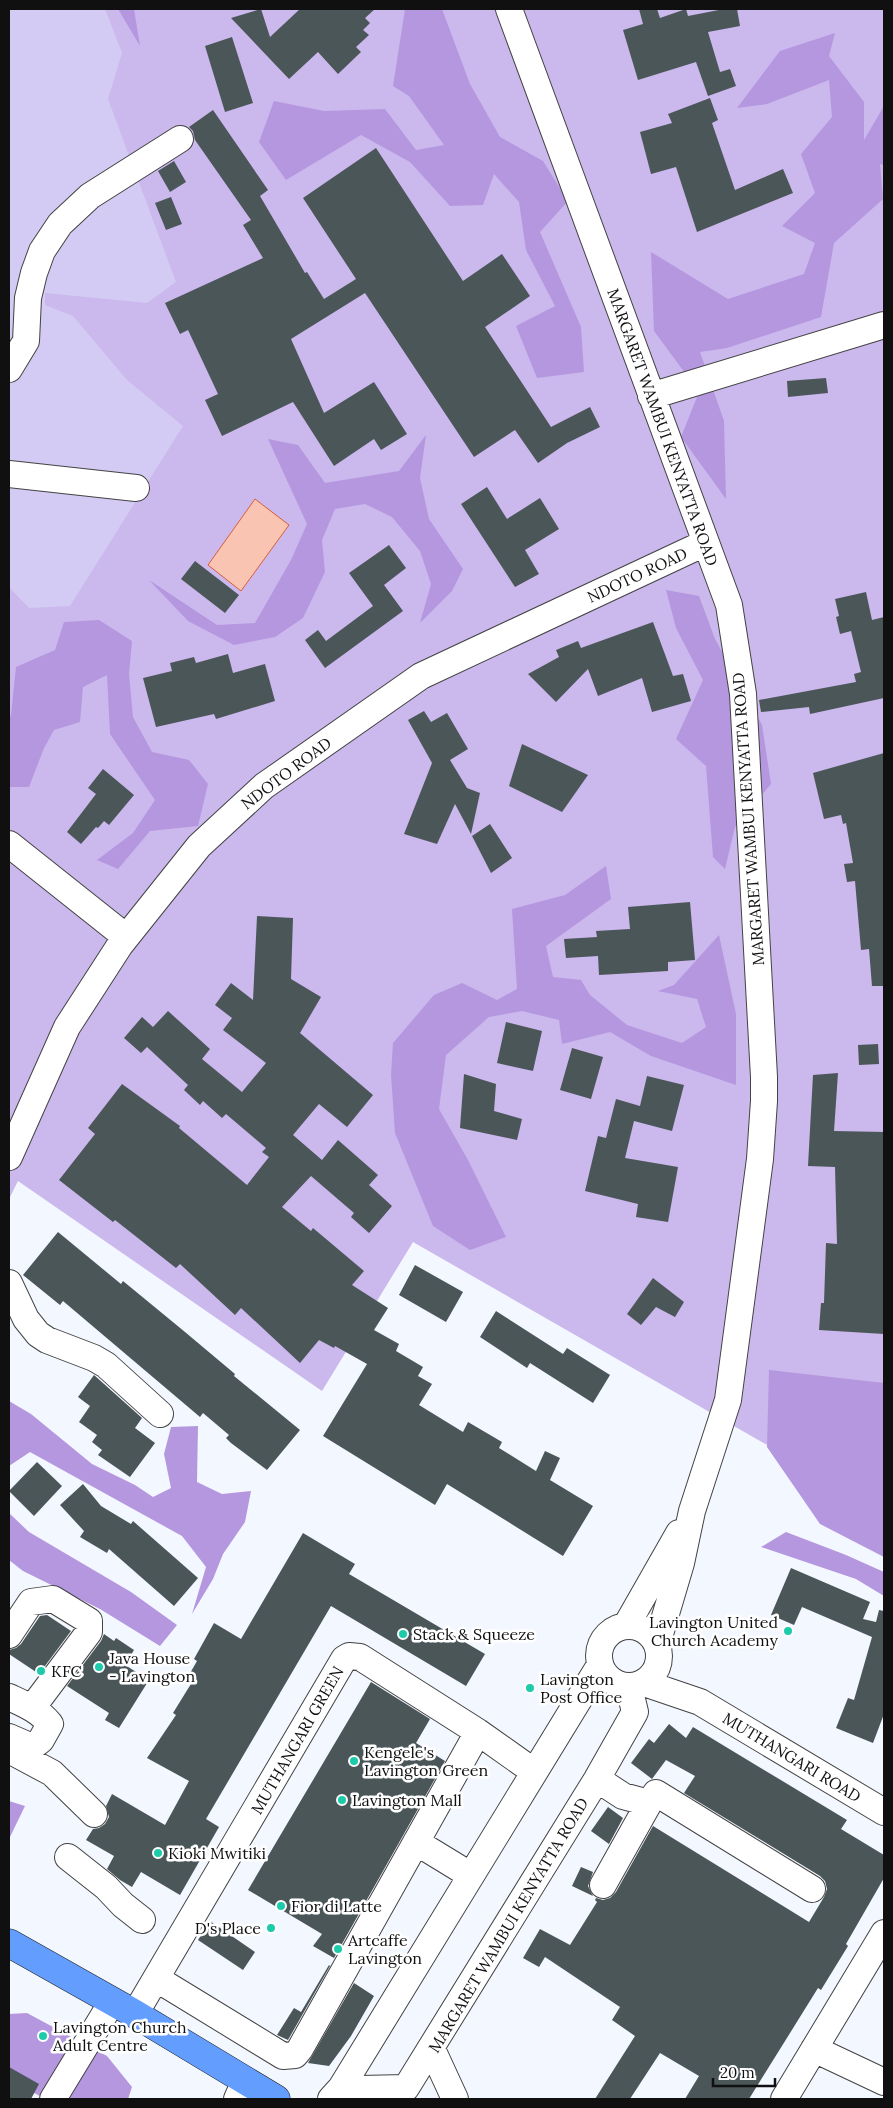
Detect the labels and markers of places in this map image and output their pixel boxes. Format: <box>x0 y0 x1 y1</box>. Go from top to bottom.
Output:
place label: Lavington United Church Academy <box>649 1612 779 1650</box>
place label: Stack & Squeeze <box>413 1624 535 1644</box>
marker: Lavington United Church Academy <box>782 1625 794 1637</box>
marker: Stack & Squeeze <box>397 1628 409 1640</box>
place label: Java House - Lavington <box>108 1648 195 1686</box>
place label: KFC <box>51 1661 82 1681</box>
marker: Java House - Lavington <box>93 1661 105 1673</box>
marker: KFC <box>35 1665 47 1677</box>
place label: Lavington Post Office <box>540 1669 622 1707</box>
marker: Lavington Post Office <box>524 1682 536 1694</box>
place label: Kengele's Lavington Green <box>364 1742 489 1780</box>
marker: Kengele's Lavington Green <box>348 1755 360 1767</box>
place label: Lavington Mall <box>352 1790 462 1810</box>
marker: Lavington Mall <box>336 1794 348 1806</box>
place label: Kioki Mwitiki <box>168 1843 266 1863</box>
marker: Kioki Mwitiki <box>152 1847 164 1859</box>
place label: Fior di Latte <box>291 1896 382 1916</box>
marker: Fior di Latte <box>275 1900 287 1912</box>
place label: D's Place <box>195 1918 261 1938</box>
marker: D's Place <box>265 1922 277 1934</box>
place label: Artcaffe Lavington <box>347 1930 422 1968</box>
marker: Artcaffe Lavington <box>332 1943 344 1955</box>
place label: Lavington Church Adult Centre <box>52 2017 187 2055</box>
marker: Lavington Church Adult Centre <box>37 2030 49 2042</box>

